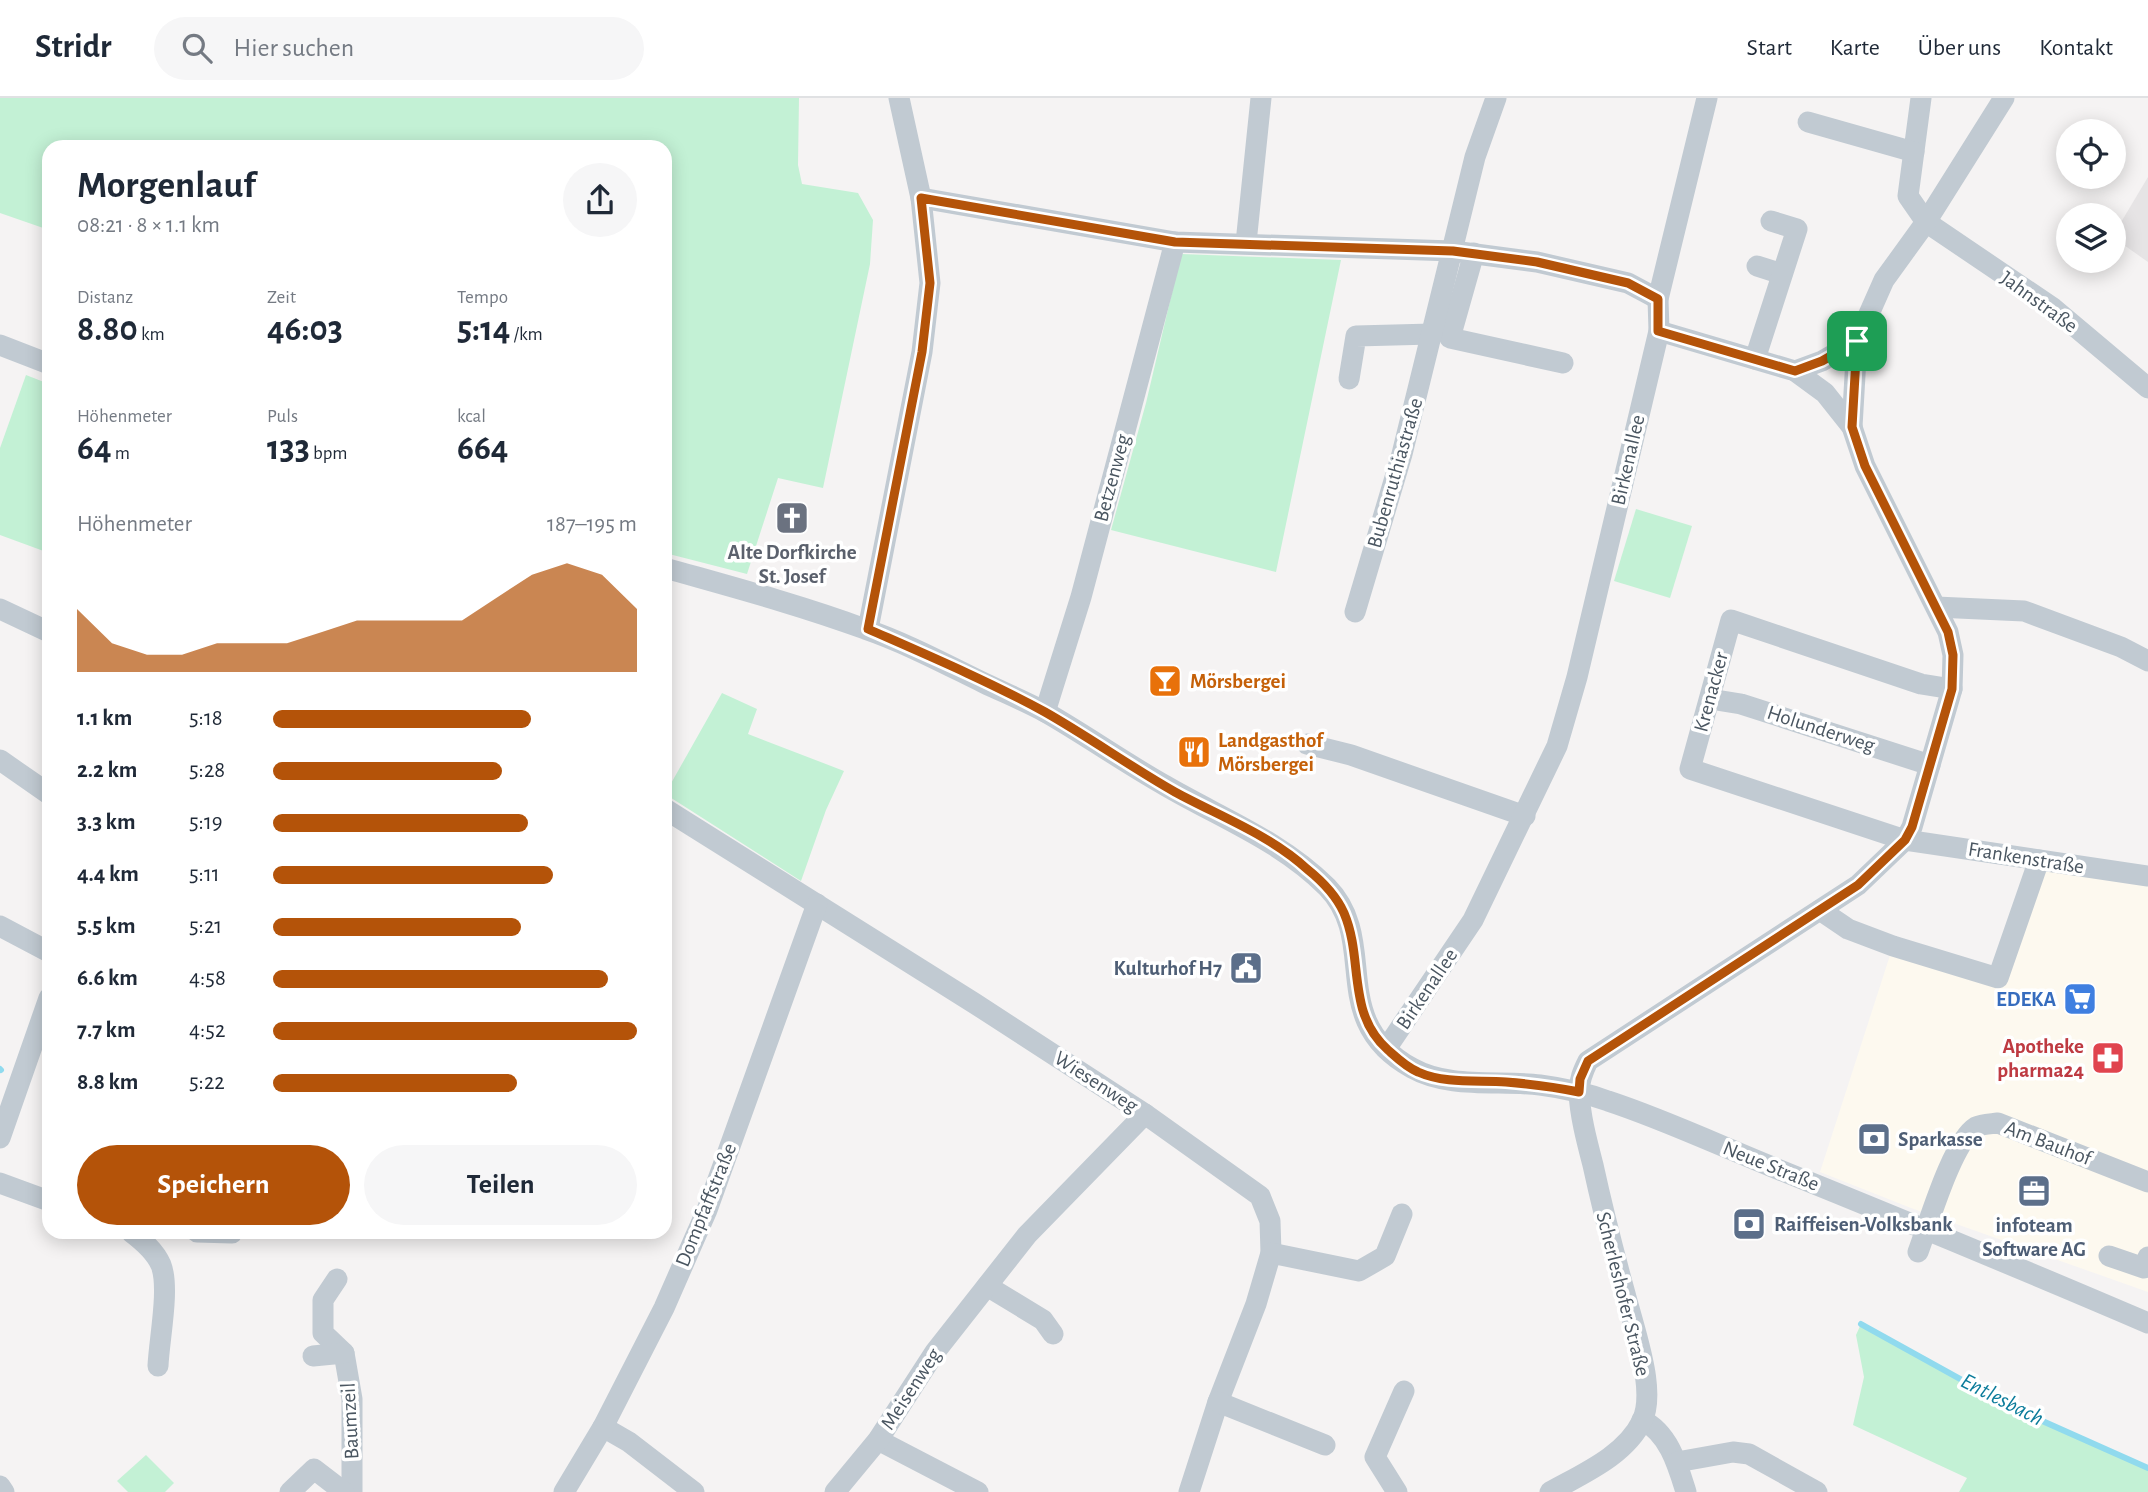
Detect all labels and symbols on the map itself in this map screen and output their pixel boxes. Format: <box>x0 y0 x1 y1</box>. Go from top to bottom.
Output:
street label: Jahnstraße <box>1997 267 2081 337</box>
pin <box>1827 311 1887 371</box>
street label: Bubenruthiastraße <box>1364 396 1426 550</box>
street label: Birkenallee <box>1607 413 1649 507</box>
street label: Betzenweg <box>1090 431 1134 524</box>
church icon: Alte Dorfkirche St. Josef <box>773 499 811 537</box>
place label: Alte Dorfkirche St. Josef <box>727 542 857 587</box>
street label: Krenacker <box>1690 649 1732 734</box>
bar icon: Mörsbergei <box>1146 662 1184 700</box>
place label: Mörsbergei <box>1190 671 1286 692</box>
street label: Holunderweg <box>1765 702 1878 757</box>
place label: Landgasthof Mörsbergei <box>1218 730 1325 775</box>
restaurant icon: Landgasthof Mörsbergei <box>1175 733 1213 771</box>
street label: Frankenstraße <box>1967 838 2085 878</box>
street label: Birkenallee <box>1392 945 1462 1033</box>
public building icon: Kulturhof H7 <box>1227 949 1265 987</box>
place label: Kulturhof H7 <box>1114 958 1222 979</box>
supermarket icon: EDEKA <box>2061 980 2099 1018</box>
place label: EDEKA <box>1996 989 2056 1010</box>
place label: Apotheke pharma24 <box>1997 1036 2084 1081</box>
pharmacy icon: Apotheke pharma24 <box>2089 1039 2127 1077</box>
street label: Wiesenweg <box>1050 1047 1142 1117</box>
street label: Am Bauhof <box>2002 1117 2096 1170</box>
bank icon: Sparkasse <box>1855 1120 1893 1158</box>
place label: Sparkasse <box>1898 1129 1983 1150</box>
street label: Neue Straße <box>1720 1137 1822 1195</box>
street label: Dompfaffstraße <box>672 1140 740 1270</box>
office icon: infoteam Software AG <box>2015 1172 2053 1210</box>
bank icon: Raiffeisen-Volksbank <box>1730 1205 1768 1243</box>
street label: Scherleshofer Straße <box>1592 1210 1654 1378</box>
place label: Raiffeisen-Volksbank <box>1774 1214 1953 1235</box>
place label: infoteam Software AG <box>1982 1215 2086 1260</box>
street label: Meisenweg <box>877 1344 945 1433</box>
water label: Entlesbach <box>1957 1370 2047 1430</box>
street label: Baumzeil <box>338 1382 362 1460</box>

